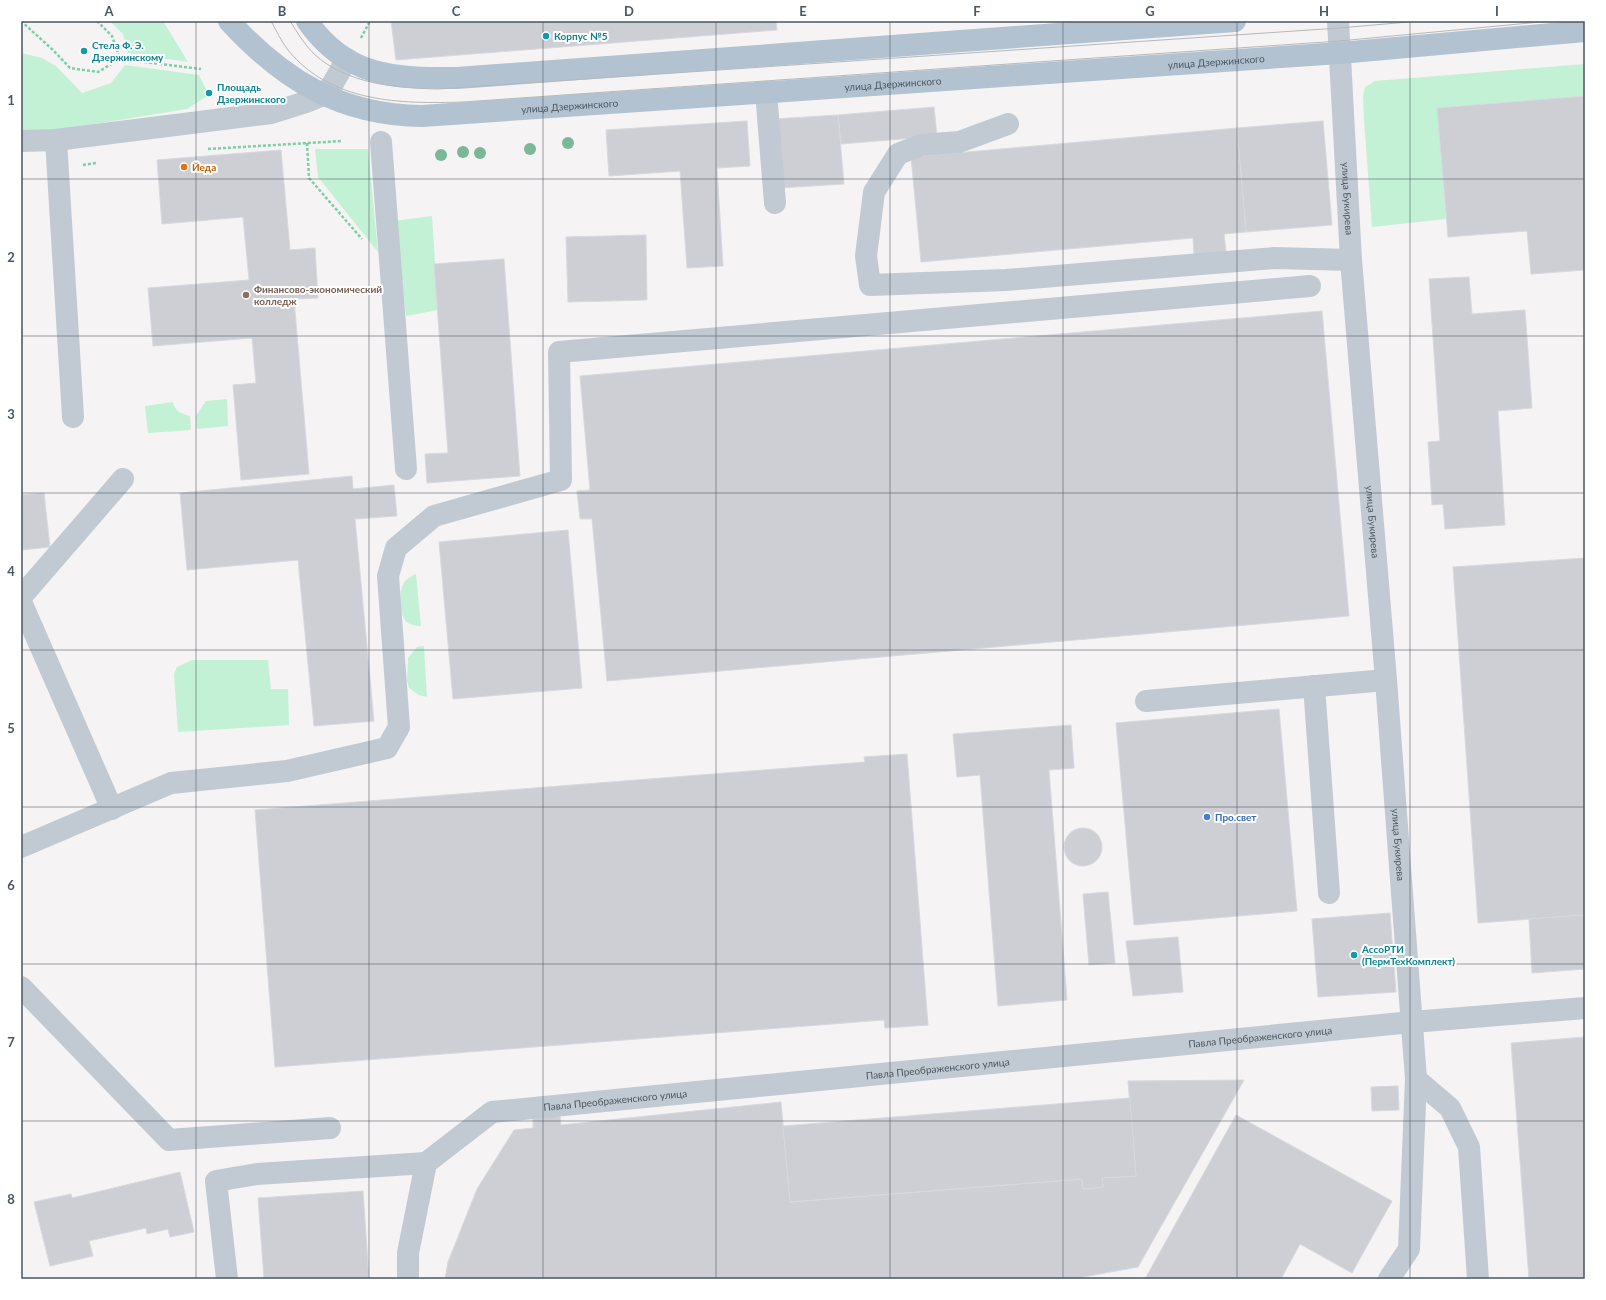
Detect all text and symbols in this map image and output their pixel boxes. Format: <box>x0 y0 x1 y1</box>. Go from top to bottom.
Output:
text: A <box>103 3 114 19</box>
text: B <box>278 3 287 19</box>
text: C <box>452 3 461 19</box>
text: D <box>624 3 634 19</box>
text: E <box>799 3 807 19</box>
text: F <box>973 3 981 19</box>
text: G <box>1145 3 1155 19</box>
text: H <box>1319 3 1329 19</box>
text: I <box>1495 3 1499 19</box>
place label: Корпус №5 <box>554 30 608 42</box>
marker: Корпус №5 <box>541 31 551 41</box>
place label: Стела Ф. Э. Дзержинскому <box>92 39 164 63</box>
marker: Стела Ф. Э. Дзержинскому <box>79 46 89 56</box>
street label: улица Дзержинского <box>1167 52 1265 71</box>
street label: улица Дзержинского <box>844 74 942 93</box>
place label: Площадь Дзержинского <box>217 81 286 105</box>
marker: Площадь Дзержинского <box>204 88 214 98</box>
text: 1 <box>7 92 15 108</box>
street label: улица Дзержинского <box>521 97 619 115</box>
place label: Йеда <box>192 161 216 173</box>
marker: Йеда <box>179 162 189 172</box>
street label: улица Букирева <box>1340 162 1356 235</box>
text: 2 <box>7 249 15 265</box>
place label: Финансово-экономический колледж <box>254 283 382 307</box>
marker: Финансово-экономический колледж <box>241 290 251 300</box>
text: 3 <box>7 406 15 422</box>
street label: улица Букирева <box>1364 485 1382 559</box>
text: 4 <box>7 563 15 579</box>
text: 5 <box>7 720 15 736</box>
street label: улица Букирева <box>1390 808 1407 882</box>
place label: Про.свет <box>1215 811 1257 823</box>
marker: Про.свет <box>1202 812 1212 822</box>
text: 6 <box>7 877 15 893</box>
place label: АссоРТИ (ПермТехКомплект) <box>1361 943 1455 967</box>
marker: АссоРТИ (ПермТехКомплект) <box>1349 950 1359 960</box>
street label: Павла Преображенского улица <box>1188 1024 1333 1050</box>
text: 7 <box>7 1034 15 1050</box>
street label: Павла Преображенского улица <box>865 1055 1010 1081</box>
street label: Павла Преображенского улица <box>543 1087 688 1113</box>
text: 8 <box>7 1191 15 1207</box>

